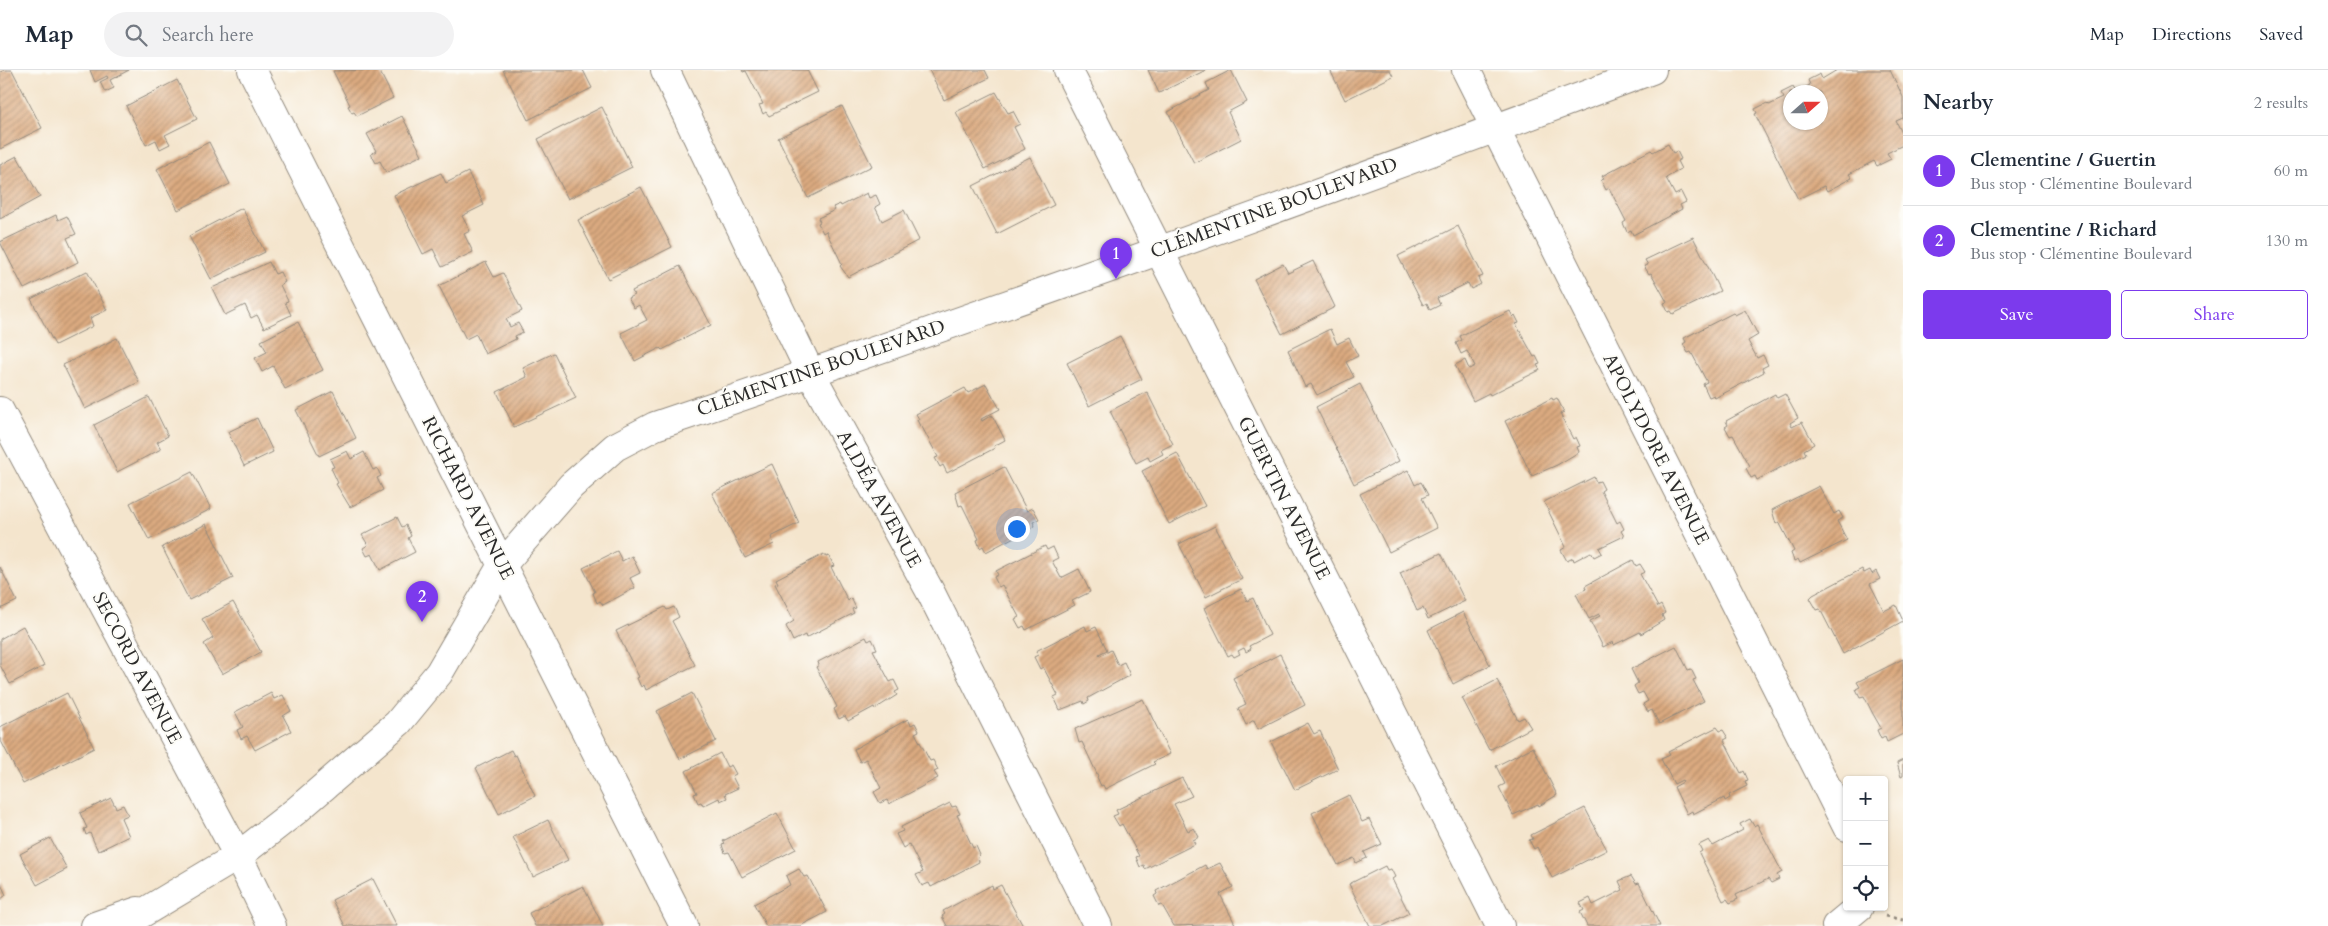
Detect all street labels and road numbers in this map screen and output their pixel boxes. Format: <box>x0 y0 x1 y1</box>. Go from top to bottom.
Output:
street label: CLÉMENTINE BOULEVARD <box>1147 151 1401 265</box>
street label: CLÉMENTINE BOULEVARD <box>693 313 949 423</box>
street label: APOLYDORE AVENUE <box>1596 349 1716 549</box>
street label: RICHARD AVENUE <box>416 412 520 584</box>
street label: GUERTIN AVENUE <box>1232 412 1336 584</box>
street label: ALDÉA AVENUE <box>830 426 928 572</box>
street label: SECORD AVENUE <box>86 587 188 749</box>

